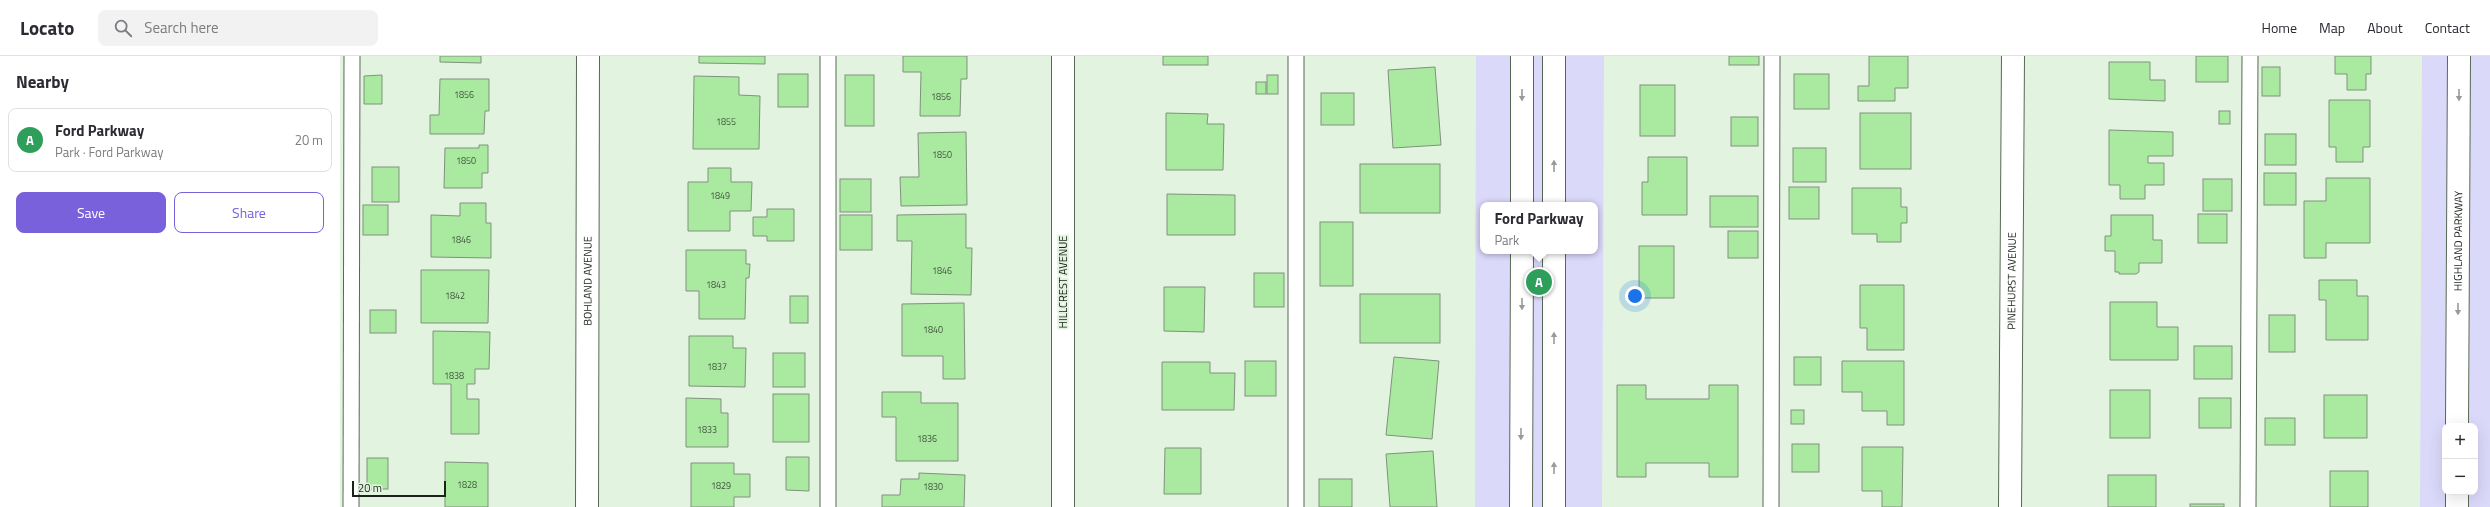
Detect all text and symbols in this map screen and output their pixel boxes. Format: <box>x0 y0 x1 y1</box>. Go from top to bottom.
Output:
search box <box>98 10 378 46</box>
text: Locato <box>20 13 74 42</box>
text: Search here <box>144 16 219 39</box>
icon: search <box>112 17 134 39</box>
text: Home <box>2262 17 2297 38</box>
text: Map <box>2319 17 2345 38</box>
text: About <box>2367 17 2403 38</box>
text: Contact <box>2425 17 2470 38</box>
text: Nearby <box>16 69 69 95</box>
house number: 1856 <box>454 88 474 101</box>
one-way arrow <box>1519 89 1525 102</box>
one-way arrow <box>2456 89 2462 102</box>
house number: 1856 <box>931 90 951 103</box>
house number: 1855 <box>716 115 736 128</box>
text: Ford Parkway <box>55 119 144 142</box>
text: A <box>26 130 34 150</box>
text: 20 m <box>295 130 323 150</box>
text: Park · Ford Parkway <box>55 142 163 162</box>
house number: 1850 <box>932 148 952 161</box>
house number: 1850 <box>456 154 476 167</box>
one-way arrow <box>1551 159 1557 172</box>
house number: 1849 <box>710 189 730 202</box>
street label: HIGHLAND PARKWAY <box>2450 191 2466 291</box>
button: Save <box>16 192 166 233</box>
button: Share <box>174 192 324 233</box>
popup <box>1480 202 1598 254</box>
text: Ford Parkway <box>1494 207 1584 230</box>
text: Park <box>1494 230 1519 250</box>
street label: PINEHURST AVENUE <box>2003 232 2020 330</box>
house number: 1846 <box>451 233 471 246</box>
street label: BOHLAND AVENUE <box>579 236 596 326</box>
street label: HILLCREST AVENUE <box>1055 236 1071 328</box>
house number: 1846 <box>932 264 952 277</box>
pin: A <box>1526 267 1552 297</box>
house number: 1843 <box>706 278 726 291</box>
your location <box>1625 286 1645 306</box>
house number: 1842 <box>445 289 465 302</box>
one-way arrow <box>1519 298 1525 311</box>
one-way arrow <box>2455 303 2461 316</box>
house number: 1840 <box>923 323 943 336</box>
one-way arrow <box>1551 331 1557 344</box>
house number: 1837 <box>707 360 727 373</box>
house number: 1838 <box>444 369 464 382</box>
house number: 1833 <box>697 423 717 436</box>
map controls <box>2442 423 2478 495</box>
button: + <box>2442 423 2478 459</box>
one-way arrow <box>1518 428 1524 441</box>
house number: 1836 <box>917 432 937 445</box>
button: − <box>2442 459 2478 495</box>
one-way arrow <box>1551 461 1557 474</box>
house number: 1828 <box>457 478 477 491</box>
scale bar <box>352 479 446 498</box>
house number: 1829 <box>711 479 731 492</box>
text: 20 m <box>358 480 382 496</box>
house number: 1830 <box>923 480 943 493</box>

